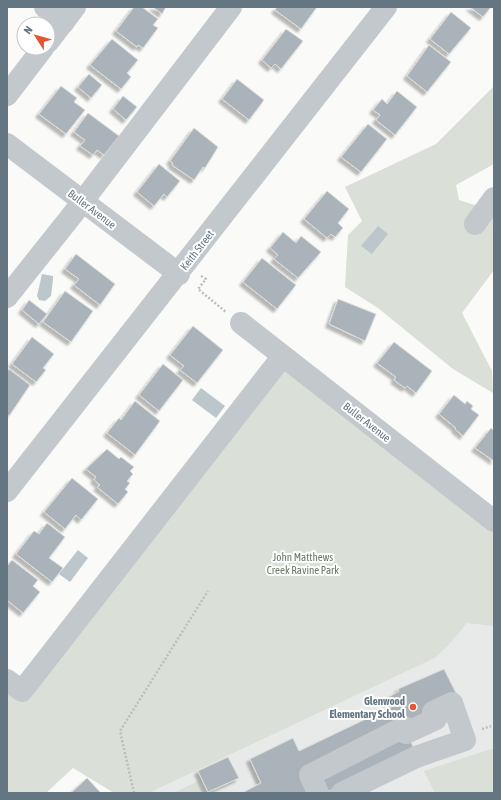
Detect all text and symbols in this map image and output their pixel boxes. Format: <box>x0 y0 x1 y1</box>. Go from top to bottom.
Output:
north arrow <box>16 16 56 56</box>
text: N <box>21 24 35 36</box>
street label: Buller Avenue <box>66 187 118 231</box>
street label: Keith Street <box>178 228 216 272</box>
street label: Buller Avenue <box>341 400 393 444</box>
park label: John Matthews Creek Ravine Park <box>267 551 339 576</box>
place label: Glenwood Elementary School <box>329 695 406 720</box>
marker: Glenwood Elementary School <box>408 702 418 712</box>

